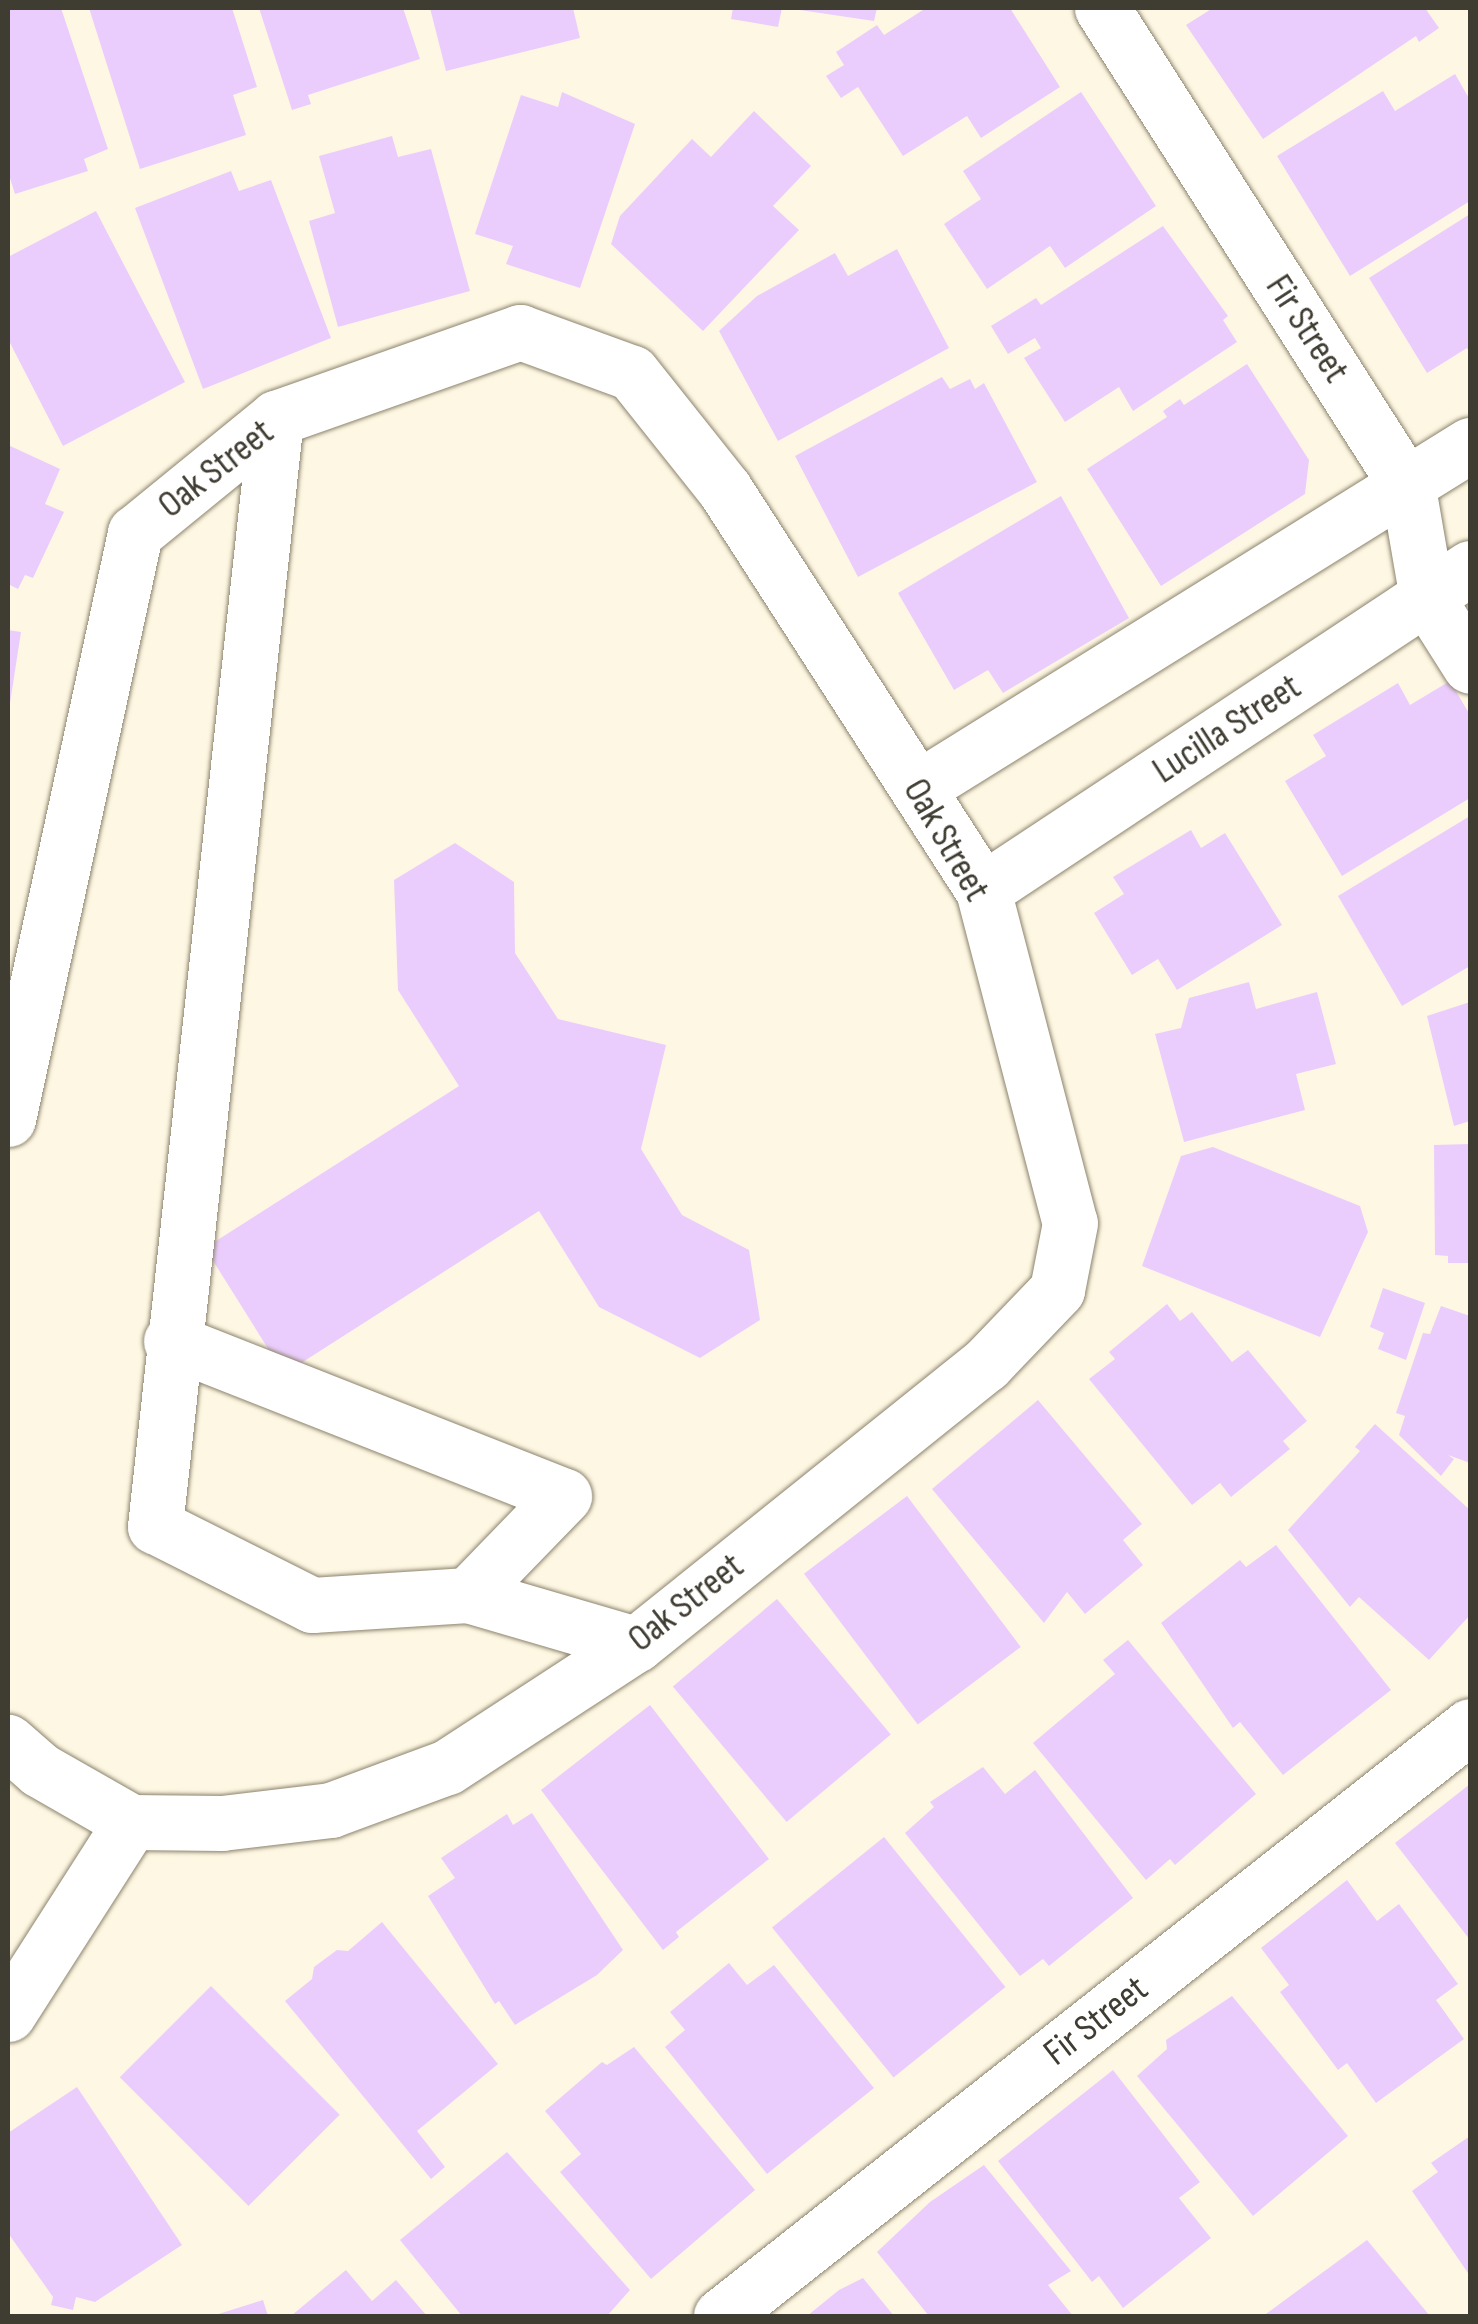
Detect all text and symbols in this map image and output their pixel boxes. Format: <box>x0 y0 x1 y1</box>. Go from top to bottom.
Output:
street label: Fir Street <box>1255 267 1359 391</box>
street label: Oak Street <box>149 410 283 528</box>
street label: Lucilla Street <box>1144 664 1310 794</box>
street label: Oak Street <box>893 771 999 909</box>
street label: Oak Street <box>619 1544 753 1662</box>
street label: Fir Street <box>1035 1966 1157 2076</box>

